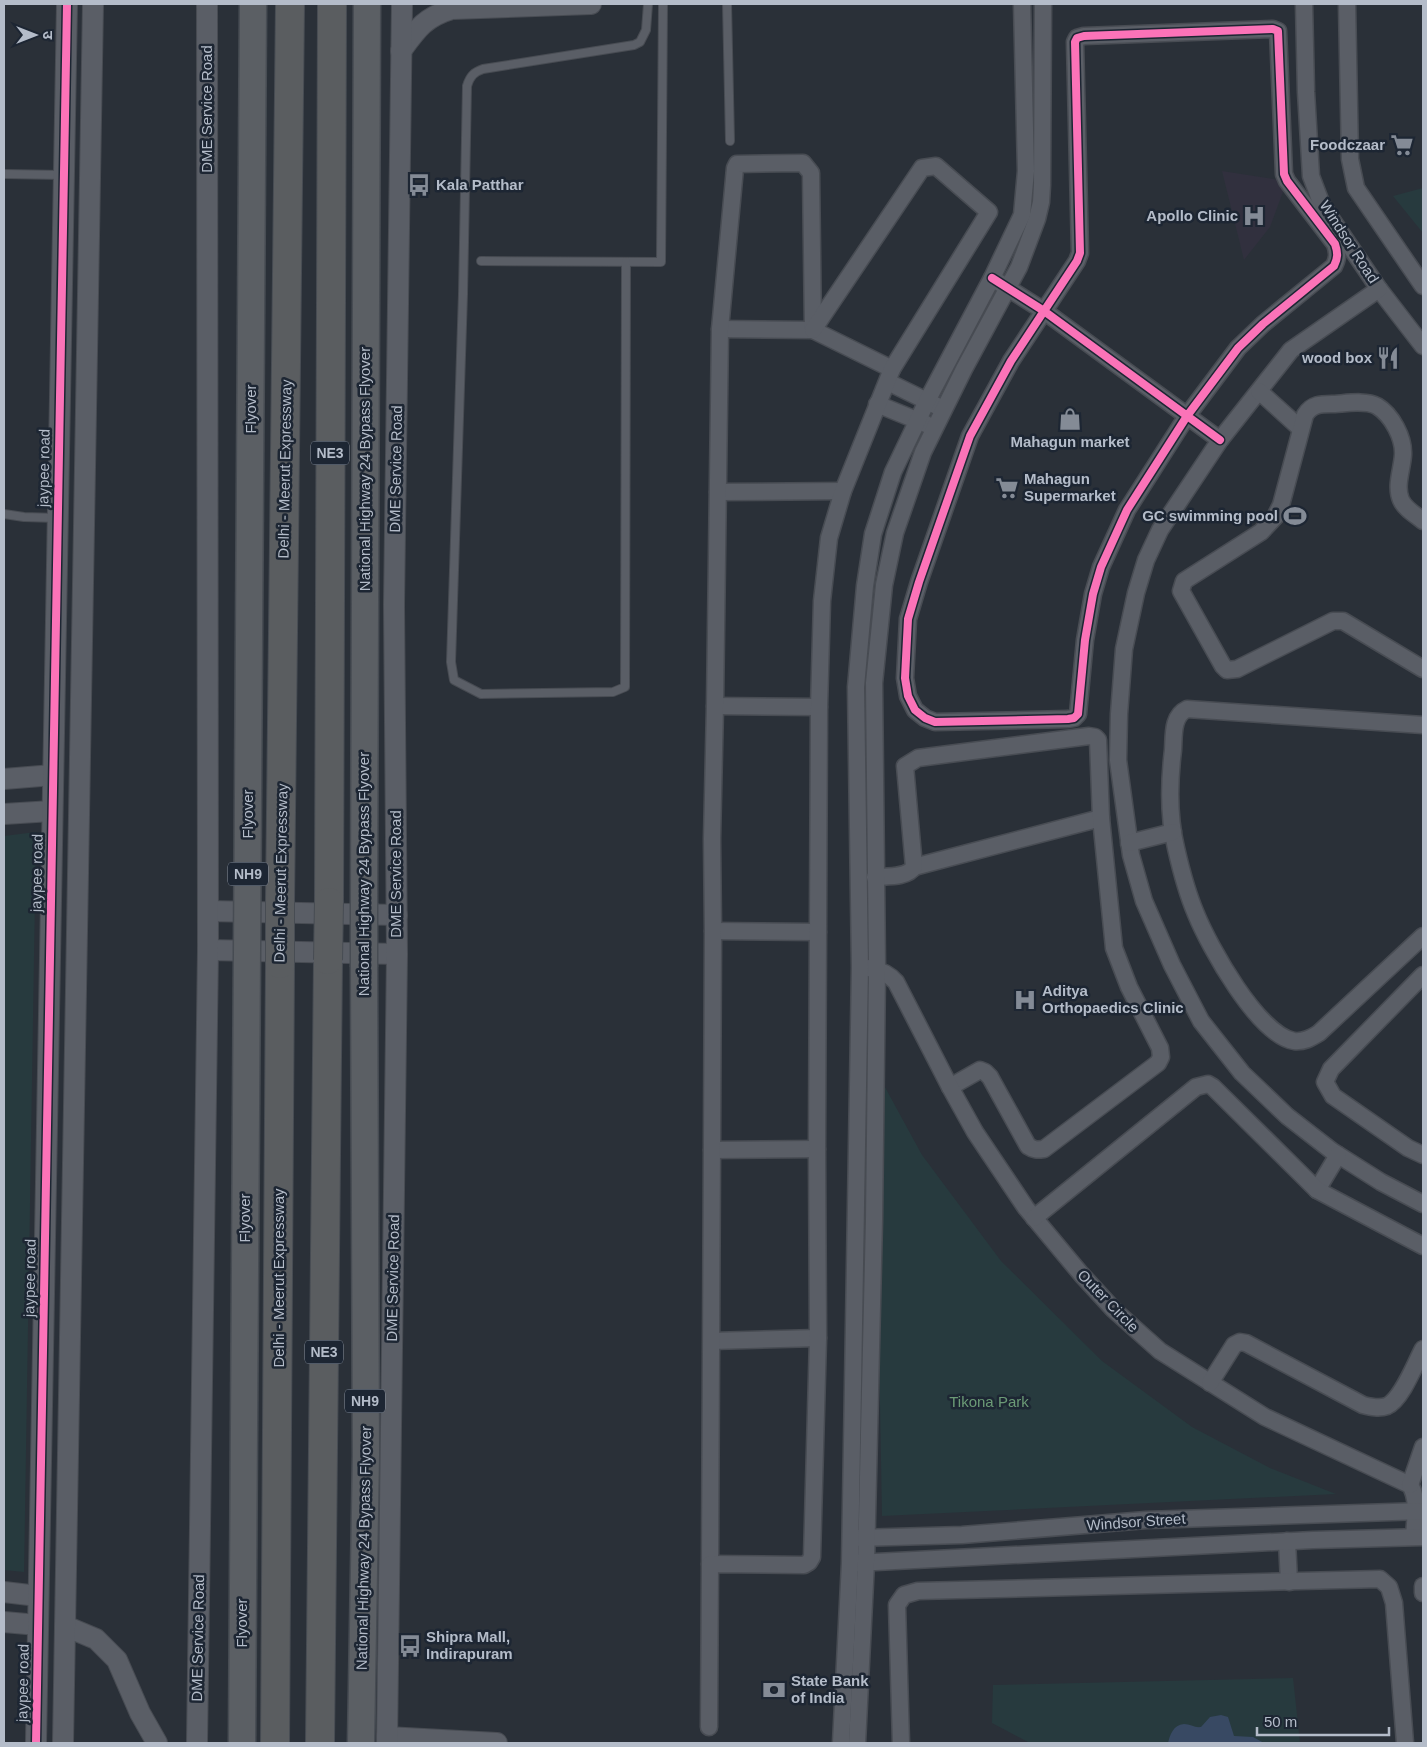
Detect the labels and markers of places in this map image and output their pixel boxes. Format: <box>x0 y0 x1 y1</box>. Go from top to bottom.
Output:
supermarket icon: Foodczaar <box>1389 132 1415 158</box>
place label: Foodczaar <box>1310 136 1385 153</box>
bus stop icon: Kala Patthar <box>406 172 432 198</box>
place label: Kala Patthar <box>436 176 524 193</box>
hospital icon: Apollo Clinic <box>1241 203 1267 229</box>
place label: Apollo Clinic <box>1146 207 1238 224</box>
restaurant icon: wood box <box>1375 345 1401 371</box>
place label: wood box <box>1301 349 1373 366</box>
shop icon: Mahagun market <box>1057 406 1083 432</box>
place label: Mahagun market <box>1010 433 1130 450</box>
place label: Mahagun Supermarket <box>1024 470 1116 504</box>
supermarket icon: Mahagun Supermarket <box>994 475 1020 501</box>
sports icon: GC swimming pool <box>1282 503 1308 529</box>
place label: GC swimming pool <box>1142 507 1278 524</box>
place label: Aditya Orthopaedics Clinic <box>1042 982 1184 1016</box>
hospital icon: Aditya Orthopaedics Clinic <box>1012 987 1038 1013</box>
place label: Shipra Mall, Indirapuram <box>426 1628 513 1662</box>
bus stop icon: Shipra Mall, Indirapuram <box>397 1633 423 1659</box>
place label: State Bank of India <box>791 1672 869 1706</box>
bank icon: State Bank of India <box>761 1677 787 1703</box>

